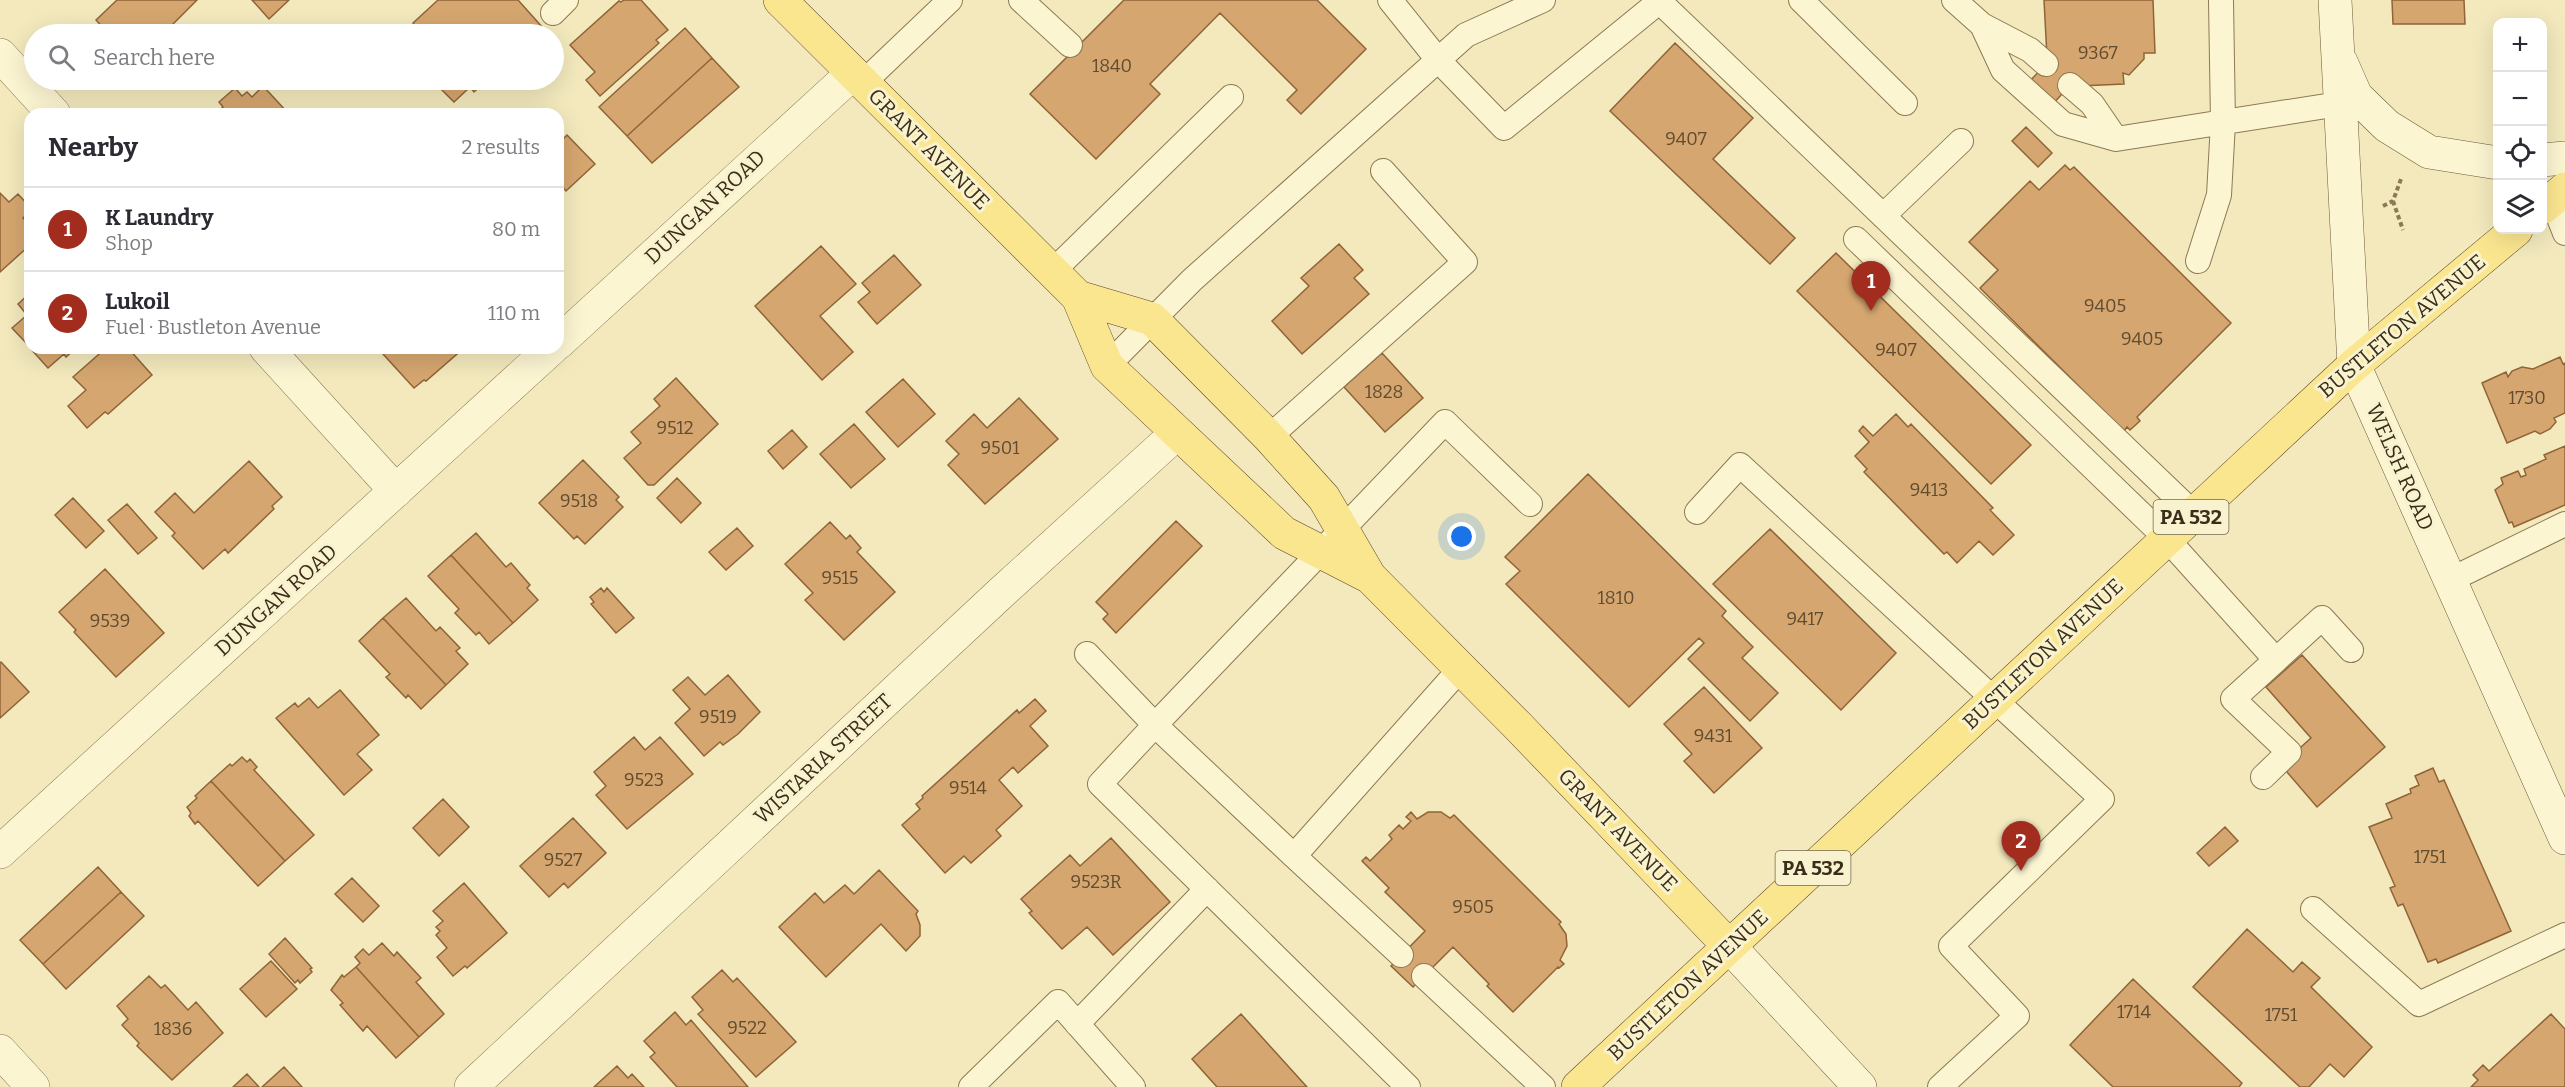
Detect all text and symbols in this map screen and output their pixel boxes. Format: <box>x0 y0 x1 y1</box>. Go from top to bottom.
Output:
map controls <box>2493 18 2547 234</box>
button: + <box>2493 18 2547 72</box>
search box <box>24 24 564 90</box>
icon: search <box>45 41 78 74</box>
house number: 9367 <box>2078 42 2118 64</box>
text: Search here <box>93 44 215 71</box>
house number: 1840 <box>1092 55 1132 77</box>
button: − <box>2493 72 2547 126</box>
street label: GRANT AVENUE <box>863 83 995 215</box>
button: locate <box>2493 126 2547 180</box>
house number: 9407 <box>1665 128 1707 150</box>
text: Nearby <box>48 132 138 163</box>
text: 2 results <box>461 135 540 159</box>
street label: DUNGAN ROAD <box>639 144 771 270</box>
button: layers <box>2493 180 2547 234</box>
text: K Laundry <box>105 204 214 231</box>
text: 1 <box>63 217 72 241</box>
text: 80 m <box>492 217 540 241</box>
text: Shop <box>105 231 153 255</box>
street label: BUSTLETON AVENUE <box>2313 249 2491 403</box>
pin: 1 <box>1852 262 1890 311</box>
text: Lukoil <box>105 288 170 315</box>
house number: 9405 <box>2084 295 2126 317</box>
text: 2 <box>62 301 73 325</box>
text: 110 m <box>488 301 540 325</box>
text: Fuel · Bustleton Avenue <box>105 315 321 339</box>
house number: 9405 <box>2121 328 2163 350</box>
house number: 9407 <box>1875 339 1917 361</box>
house number: 1828 <box>1365 381 1403 403</box>
house number: 1730 <box>2508 387 2546 409</box>
street label: WELSH ROAD <box>2360 400 2440 534</box>
house number: 9512 <box>656 417 694 439</box>
house number: 9501 <box>981 437 1020 459</box>
house number: 9413 <box>1910 479 1948 501</box>
house number: 9518 <box>560 490 598 512</box>
road number: PA 532 <box>2154 500 2228 534</box>
your location <box>1447 522 1476 551</box>
street label: DUNGAN ROAD <box>210 538 342 662</box>
house number: 9515 <box>822 567 858 589</box>
street label: BUSTLETON AVENUE <box>1957 573 2129 735</box>
house number: 1810 <box>1598 587 1634 609</box>
house number: 9417 <box>1786 608 1824 630</box>
house number: 9539 <box>90 610 130 632</box>
street label: WISTARIA STREET <box>749 688 897 830</box>
house number: 9519 <box>699 706 737 728</box>
house number: 9431 <box>1694 725 1733 747</box>
street label: GRANT AVENUE <box>1553 763 1683 897</box>
house number: 9523 <box>624 769 664 791</box>
house number: 9514 <box>949 777 987 799</box>
pin: 2 <box>2002 822 2040 871</box>
house number: 1751 <box>2414 846 2447 868</box>
house number: 9527 <box>544 849 582 871</box>
road number: PA 532 <box>1776 851 1850 885</box>
house number: 9523R <box>1070 871 1122 893</box>
house number: 9505 <box>1452 896 1494 918</box>
street label: BUSTLETON AVENUE <box>1602 904 1774 1066</box>
house number: 1714 <box>2117 1001 2152 1023</box>
house number: 1751 <box>2265 1004 2298 1026</box>
house number: 9522 <box>727 1017 767 1039</box>
house number: 1836 <box>154 1018 192 1040</box>

